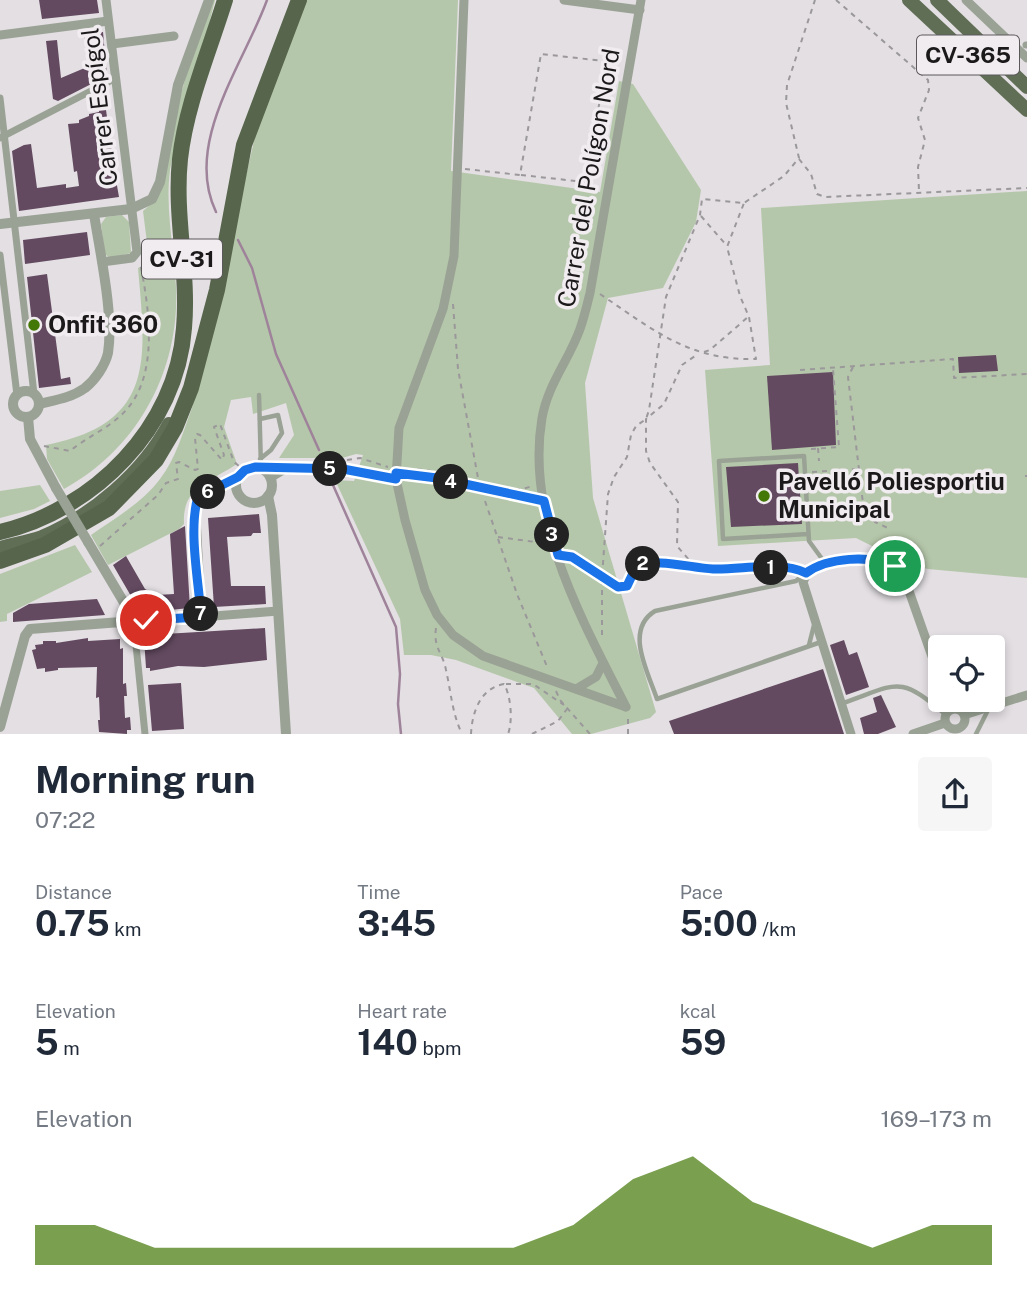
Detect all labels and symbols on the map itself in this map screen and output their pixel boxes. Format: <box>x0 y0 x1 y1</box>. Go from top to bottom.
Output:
street label: Carrer Espígol <box>75 26 123 188</box>
road number: CV-365 <box>917 36 1019 74</box>
street label: Carrer del Polígon Nord <box>551 46 625 309</box>
road number: CV-31 <box>142 240 222 278</box>
place label: Onfit 360 <box>48 310 158 338</box>
marker: Onfit 360 <box>26 317 42 333</box>
pin: 5 <box>312 452 348 486</box>
pin: 4 <box>434 464 468 500</box>
place label: Pavelló Poliesportiu Municipal <box>778 467 1005 523</box>
pin: 6 <box>190 475 226 510</box>
marker: Pavelló Poliesportiu Municipal <box>756 488 772 504</box>
pin: 3 <box>534 518 570 552</box>
pin <box>865 536 925 596</box>
pin: 2 <box>626 546 660 582</box>
pin: 1 <box>754 550 788 586</box>
pin <box>116 590 176 650</box>
pin: 7 <box>184 596 218 632</box>

